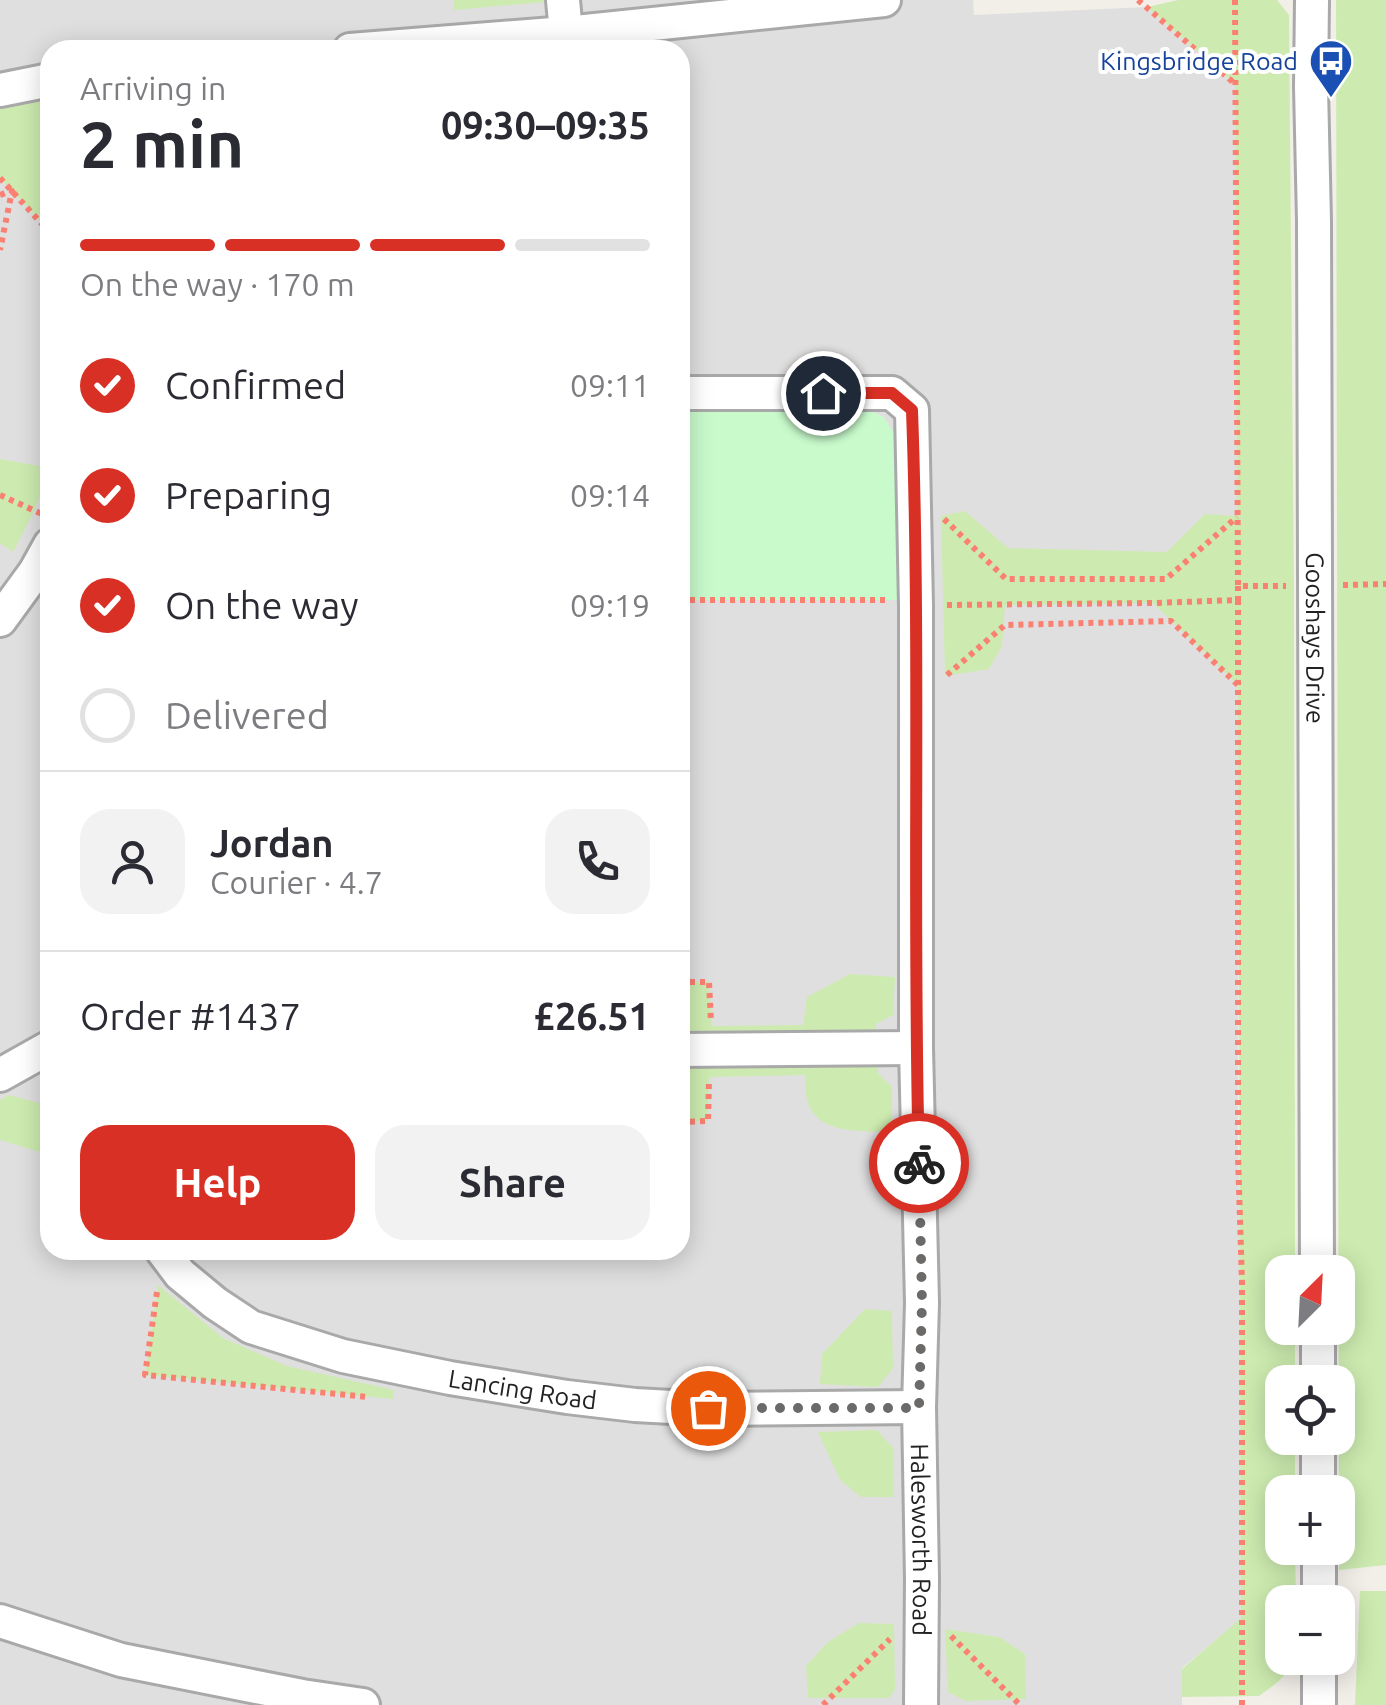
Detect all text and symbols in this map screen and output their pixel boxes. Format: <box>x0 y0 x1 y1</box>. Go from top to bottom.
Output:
bus stop icon: Kingsbridge Road <box>1308 38 1354 99</box>
place label: Kingsbridge Road <box>1100 47 1298 75</box>
text: Arriving in <box>80 70 226 106</box>
text: 09:30–09:35 <box>441 104 650 146</box>
text: 2 min <box>80 107 244 180</box>
text: On the way · 170 m <box>80 266 355 302</box>
pin <box>781 351 866 436</box>
icon: check <box>80 358 135 413</box>
text: Confirmed <box>165 364 346 406</box>
icon: home <box>796 366 851 421</box>
text: 09:11 <box>570 367 650 403</box>
icon: check <box>80 468 135 523</box>
text: Preparing <box>165 474 332 516</box>
text: 09:14 <box>570 477 650 513</box>
street label: Gooshays Drive <box>1301 552 1329 724</box>
icon: check <box>80 578 135 633</box>
text: On the way <box>165 584 358 626</box>
text: 09:19 <box>570 587 650 623</box>
text: Delivered <box>165 694 329 736</box>
button: person <box>80 809 185 914</box>
button: phone <box>545 809 650 914</box>
text: Jordan <box>210 822 334 864</box>
text: Courier · 4.7 <box>210 864 383 900</box>
text: Order #1437 <box>80 995 301 1037</box>
text: £26.51 <box>533 995 650 1037</box>
courier <box>869 1113 969 1213</box>
button: Help <box>80 1125 355 1240</box>
button: Share <box>375 1125 650 1240</box>
icon: bike <box>892 1136 947 1191</box>
north arrow <box>1265 1255 1355 1345</box>
map controls <box>1265 1255 1355 1675</box>
street label: Lancing Road <box>447 1364 598 1414</box>
button: locate <box>1265 1365 1355 1455</box>
pin <box>666 1366 751 1451</box>
icon: bag <box>681 1381 736 1436</box>
street label: Halesworth Road <box>906 1443 936 1636</box>
button: + <box>1265 1475 1355 1565</box>
button: − <box>1265 1585 1355 1675</box>

